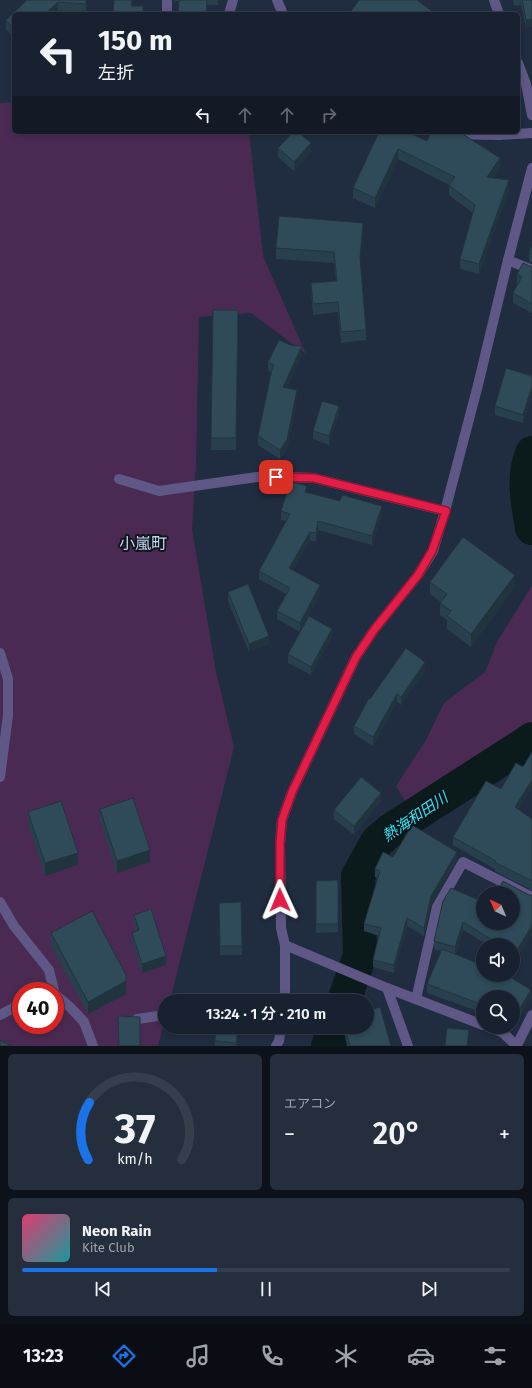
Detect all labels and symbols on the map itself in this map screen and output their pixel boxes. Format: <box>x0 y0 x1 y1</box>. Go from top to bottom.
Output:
pin <box>259 460 293 494</box>
district label: 小嵐町 <box>119 534 167 553</box>
water label: 熱海和田川 <box>379 787 453 845</box>
position arrow <box>259 879 301 921</box>
north arrow <box>476 886 520 930</box>
speed limit sign: 40 <box>12 982 64 1034</box>

